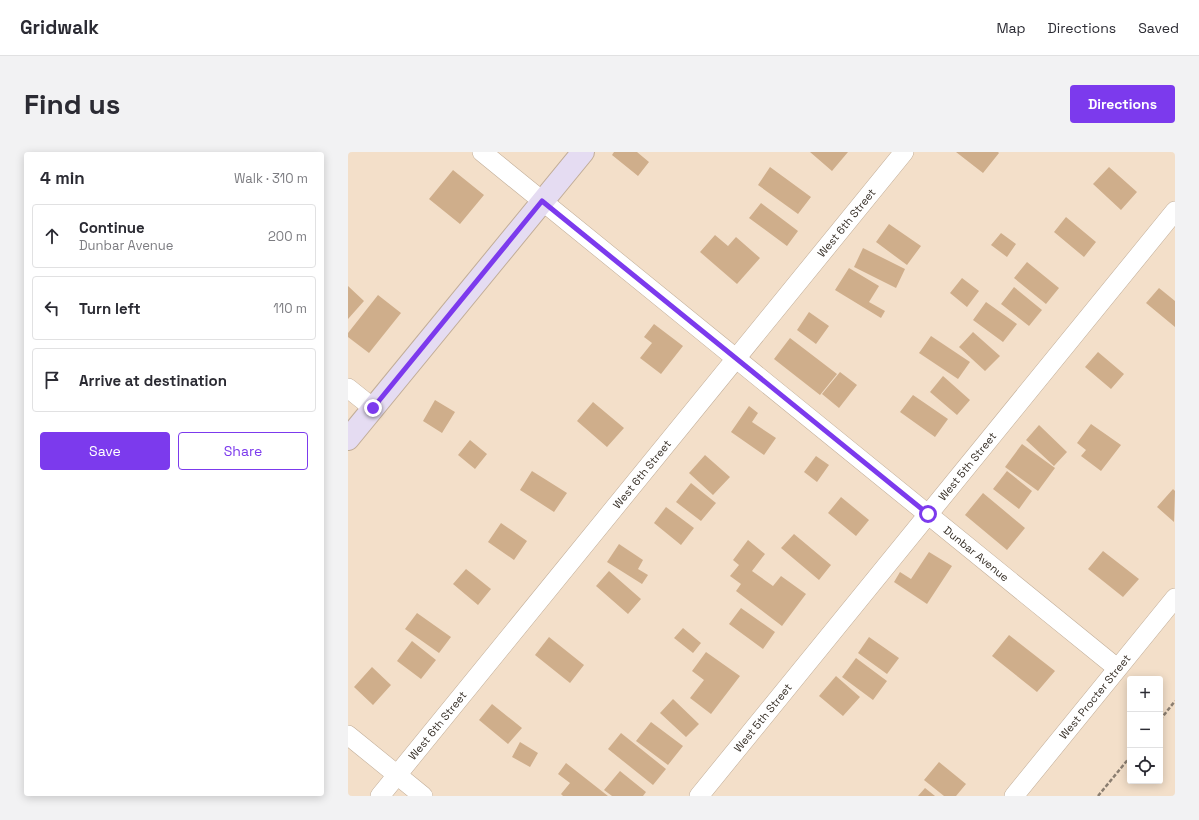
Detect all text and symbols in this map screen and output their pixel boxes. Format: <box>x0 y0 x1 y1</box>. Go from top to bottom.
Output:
text: Gridwalk <box>20 15 99 40</box>
text: Map <box>996 19 1026 37</box>
text: Directions <box>1048 19 1116 37</box>
text: Saved <box>1138 19 1179 37</box>
button: Directions <box>1070 85 1175 123</box>
text: Find us <box>24 86 121 122</box>
text: 4 min <box>40 167 85 189</box>
text: Walk · 310 m <box>234 170 308 187</box>
street label: West 6th Street <box>814 186 879 260</box>
text: Continue <box>79 218 145 237</box>
icon: ahead <box>41 225 63 247</box>
text: 200 m <box>268 228 307 245</box>
text: Dunbar Avenue <box>79 237 173 254</box>
icon: left <box>41 297 63 319</box>
text: Turn left <box>79 299 141 318</box>
text: 110 m <box>273 300 307 317</box>
icon: arrive <box>41 369 63 391</box>
text: Arrive at destination <box>79 371 227 390</box>
route end <box>364 399 382 417</box>
street label: West 5th Street <box>935 429 999 504</box>
button: Save <box>40 432 170 470</box>
button: Share <box>178 432 308 470</box>
street label: West 6th Street <box>610 437 674 511</box>
route start <box>919 505 937 523</box>
street label: Dunbar Avenue <box>941 523 1012 584</box>
street label: West Procter Street <box>1056 651 1133 742</box>
map controls <box>1127 676 1163 784</box>
button: + <box>1127 676 1163 712</box>
street label: West 5th Street <box>731 680 795 755</box>
street label: West 6th Street <box>405 688 470 763</box>
button: − <box>1127 712 1163 748</box>
button: locate <box>1127 748 1163 784</box>

